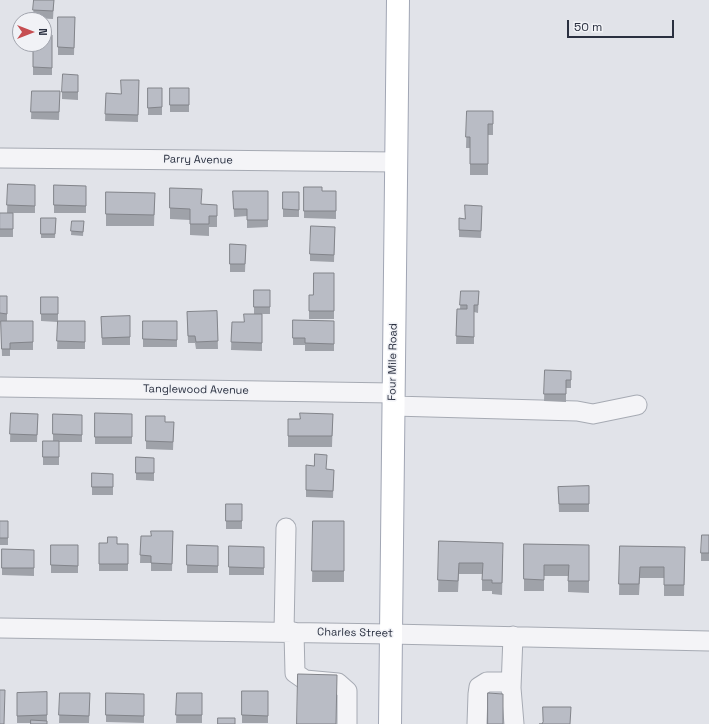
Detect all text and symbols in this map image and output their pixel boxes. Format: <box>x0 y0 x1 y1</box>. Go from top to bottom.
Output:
north arrow <box>12 12 52 52</box>
scale bar <box>569 12 676 38</box>
text: 50 m <box>574 19 602 35</box>
text: N <box>36 28 50 36</box>
street label: Parry Avenue <box>163 153 233 167</box>
street label: Four Mile Road <box>386 323 400 401</box>
street label: Tanglewood Avenue <box>143 382 249 398</box>
street label: Charles Street <box>317 626 393 640</box>

